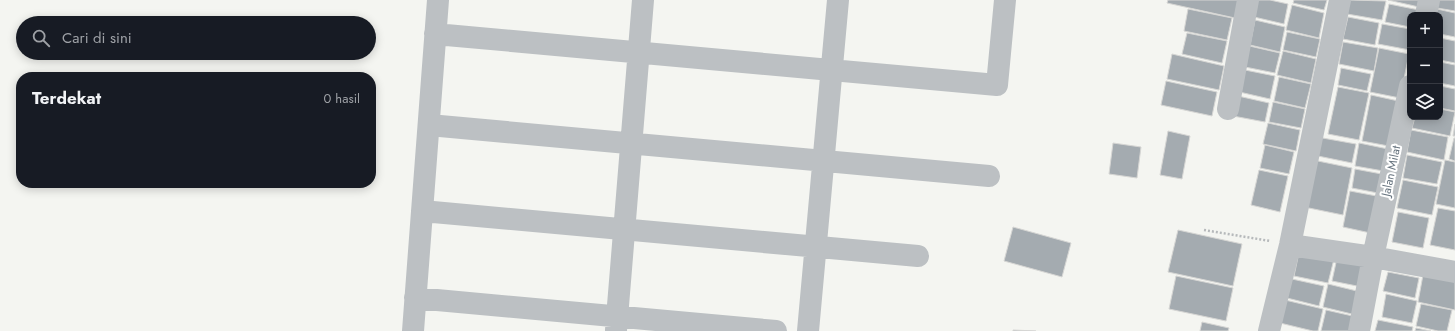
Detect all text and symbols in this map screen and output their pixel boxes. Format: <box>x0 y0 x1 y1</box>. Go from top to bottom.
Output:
map controls <box>1407 12 1443 120</box>
button: + <box>1407 12 1443 48</box>
search box <box>16 16 376 60</box>
icon: search <box>30 27 52 49</box>
text: Cari di sini <box>62 27 132 49</box>
button: − <box>1407 48 1443 84</box>
button: layers <box>1407 84 1443 120</box>
text: Terdekat <box>32 86 101 110</box>
text: 0 hasil <box>324 89 360 108</box>
street label: Jalan Milat <box>1376 144 1405 200</box>

